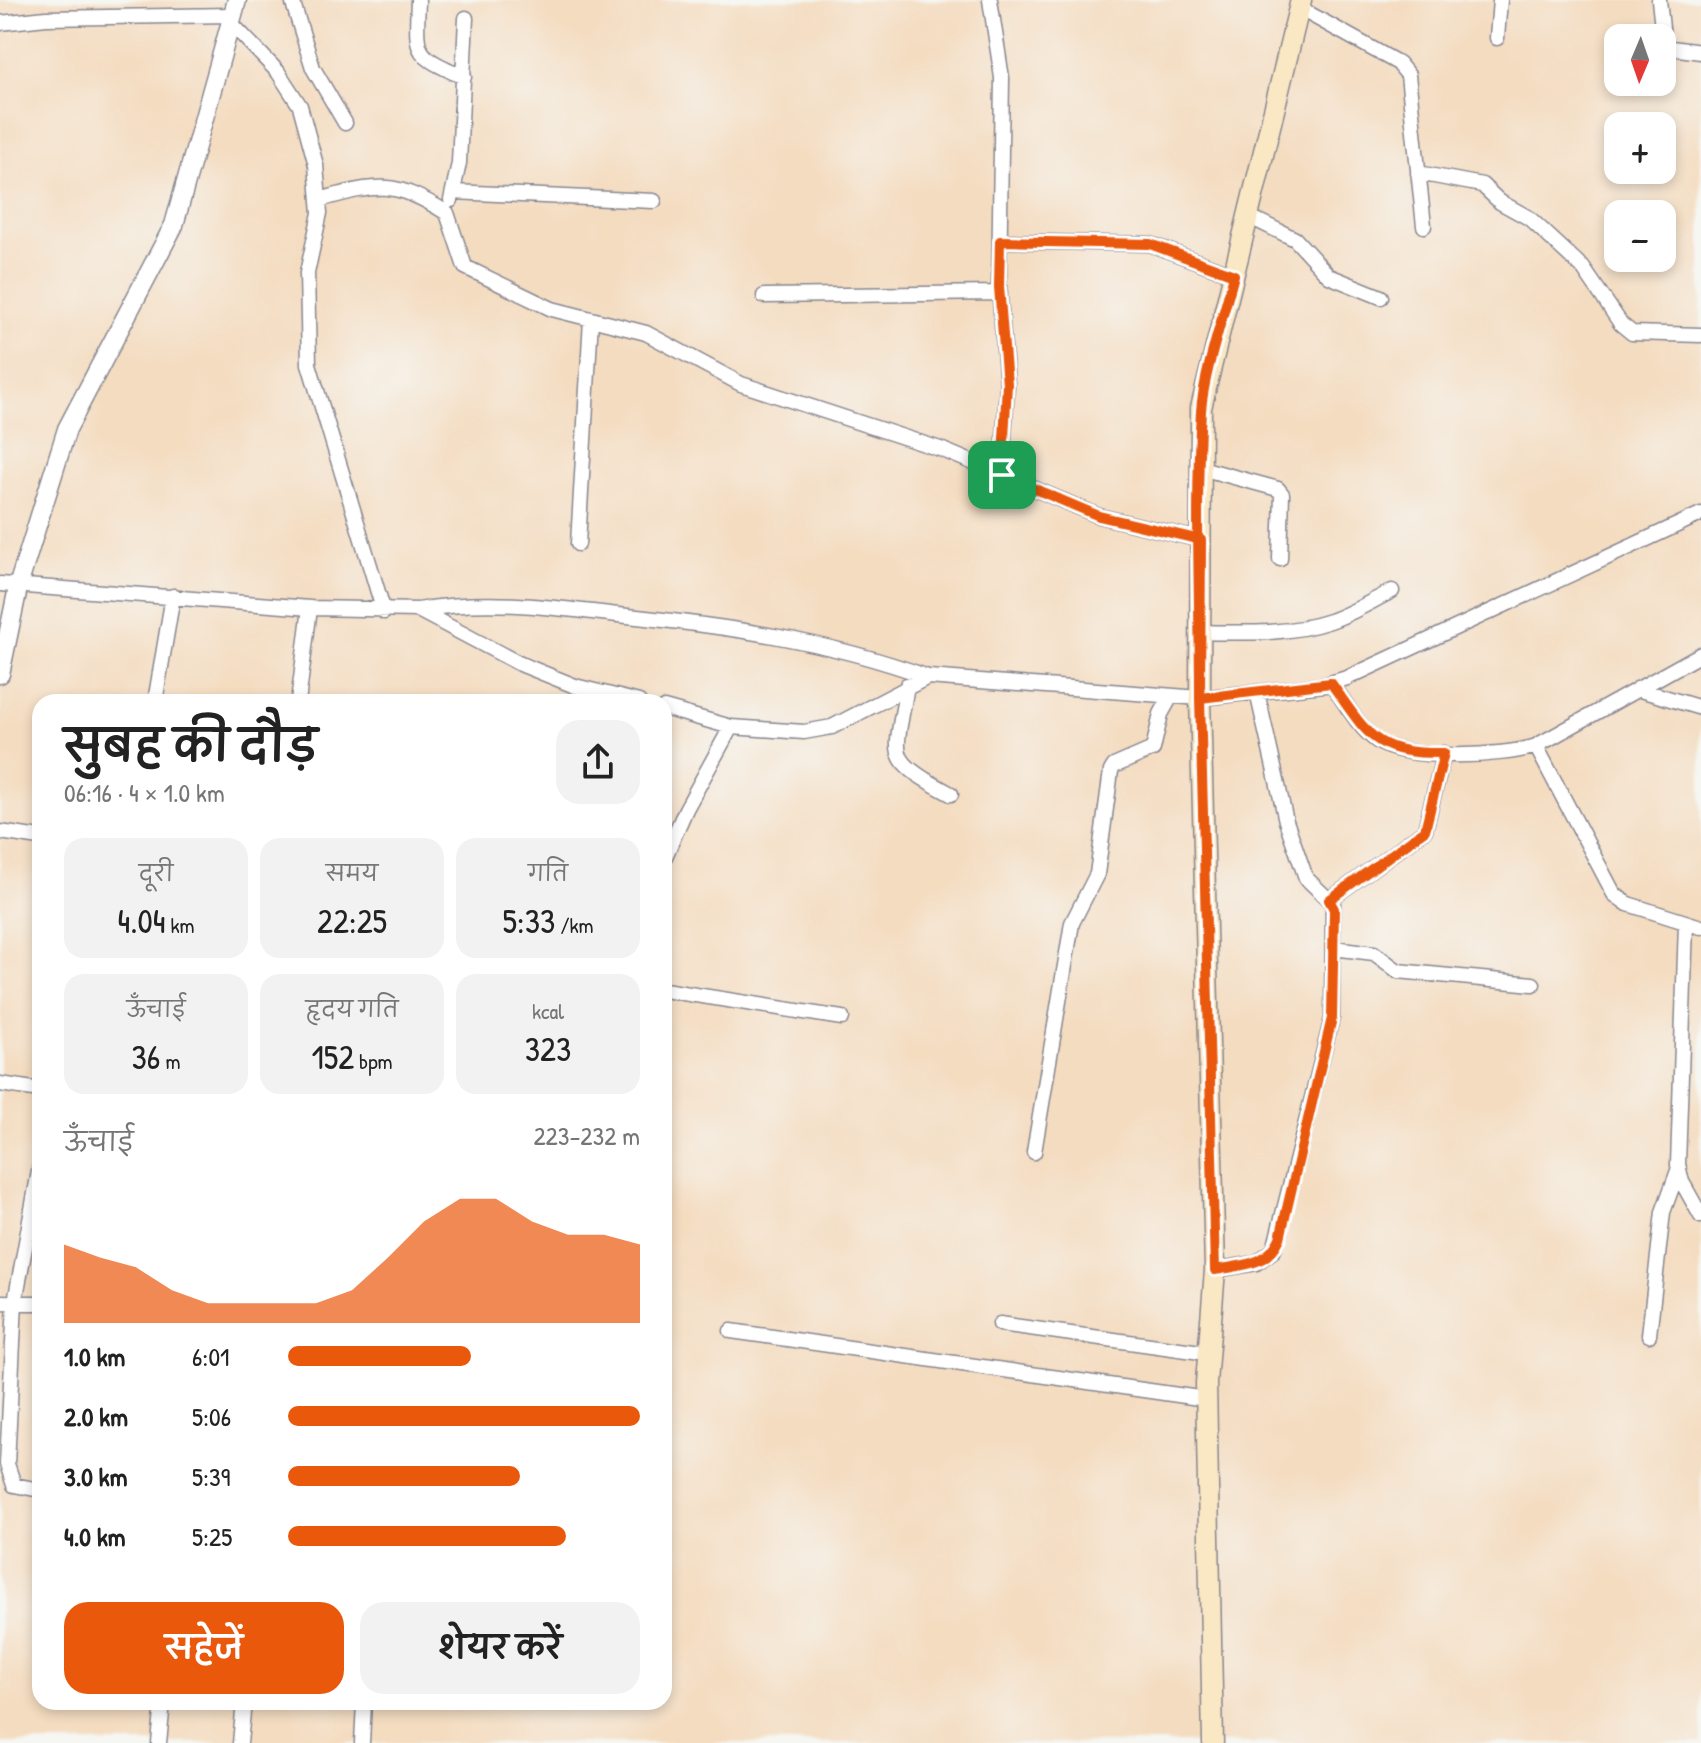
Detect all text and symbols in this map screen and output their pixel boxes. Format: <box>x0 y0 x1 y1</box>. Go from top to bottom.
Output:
north arrow <box>1604 24 1676 96</box>
map controls <box>1604 24 1676 272</box>
button: + <box>1604 112 1676 184</box>
button: − <box>1604 200 1676 272</box>
pin <box>968 441 1036 509</box>
icon: arrive <box>980 453 1024 497</box>
text: सुबह की दौड़ <box>64 715 318 775</box>
button: share <box>556 720 640 804</box>
text: 06:16 · 4 × 1.0 km <box>64 775 225 810</box>
text: दूरी <box>139 858 173 888</box>
text: समय <box>326 858 378 888</box>
text: गति <box>528 858 568 888</box>
text: 4.04 <box>117 898 165 944</box>
text: 22:25 <box>317 898 387 944</box>
text: 5:33 <box>502 898 555 944</box>
text: km <box>165 910 195 940</box>
text: /km <box>555 910 594 940</box>
text: ऊँचाई <box>126 994 186 1024</box>
text: हृदय गति <box>306 994 398 1024</box>
text: kcal <box>532 996 564 1026</box>
text: 323 <box>525 1026 571 1072</box>
text: 36 <box>132 1034 160 1080</box>
text: 152 <box>311 1034 354 1080</box>
text: m <box>160 1046 180 1076</box>
text: bpm <box>354 1046 393 1076</box>
text: 223–232 m <box>533 1118 640 1153</box>
text: ऊँचाई <box>64 1124 134 1159</box>
text: 1.0 km <box>64 1339 125 1374</box>
text: 6:01 <box>192 1339 230 1374</box>
text: 2.0 km <box>64 1399 128 1434</box>
text: 5:06 <box>192 1399 231 1434</box>
text: 3.0 km <box>64 1459 127 1494</box>
text: 5:39 <box>192 1459 230 1494</box>
text: 4.0 km <box>64 1519 125 1554</box>
text: 5:25 <box>192 1519 232 1554</box>
button: सहेजें <box>64 1602 344 1694</box>
button: शेयर करें <box>360 1602 640 1694</box>

